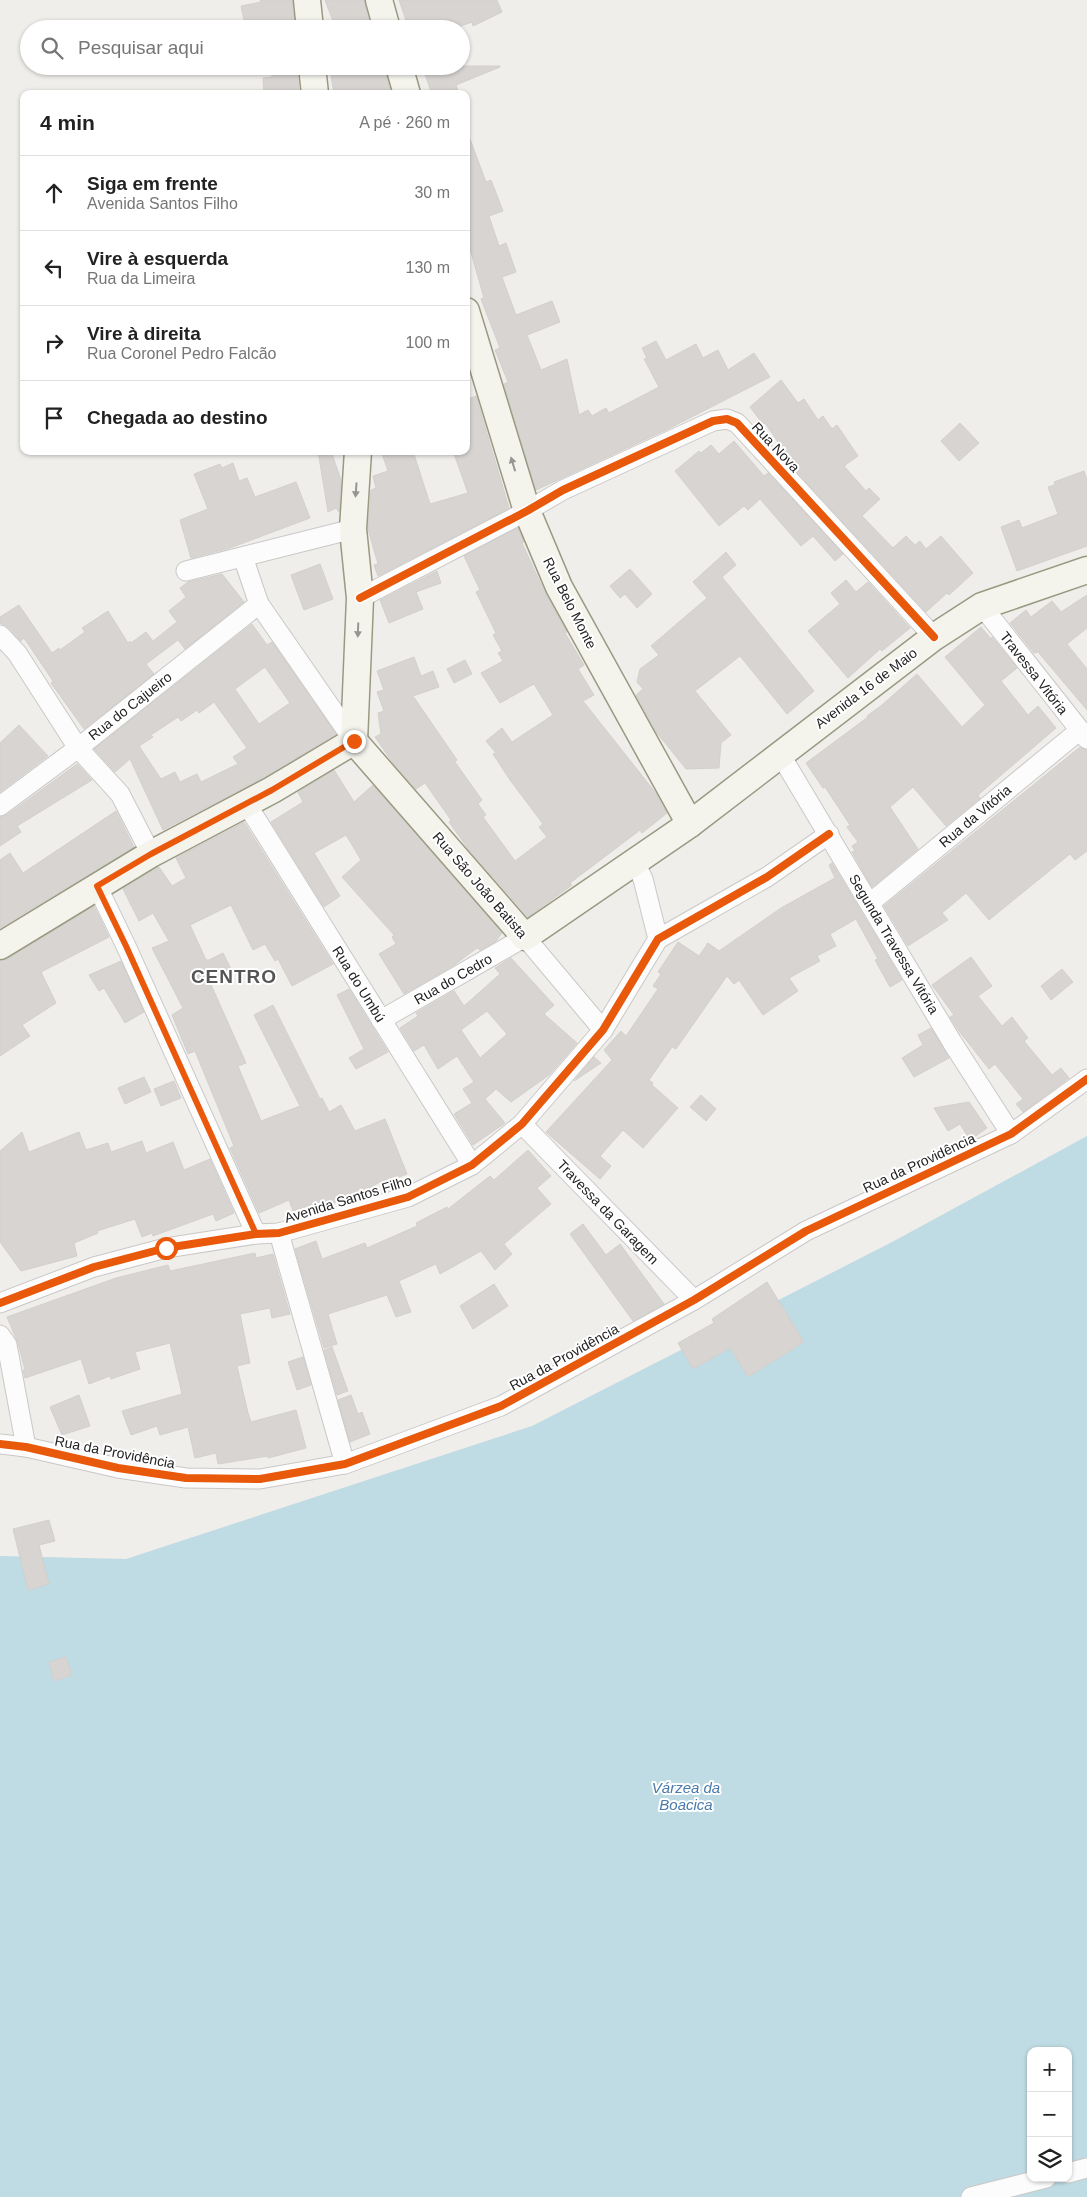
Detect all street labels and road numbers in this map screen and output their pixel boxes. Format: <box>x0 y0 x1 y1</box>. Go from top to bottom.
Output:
street label: Rua Nova <box>749 419 803 475</box>
street label: Rua Belo Monte <box>540 555 600 652</box>
street label: Travessa Vitória <box>997 629 1071 718</box>
street label: Avenida 16 de Maio <box>812 644 920 732</box>
street label: Rua do Cajueiro <box>85 668 175 743</box>
street label: Rua da Vitória <box>936 781 1014 851</box>
street label: Rua São João Batista <box>430 829 531 942</box>
street label: Segunda Travessa Vitória <box>846 871 942 1017</box>
street label: Rua do Umbú <box>329 943 389 1025</box>
street label: Rua do Cedro <box>411 950 495 1008</box>
street label: Rua da Providência <box>860 1130 978 1196</box>
street label: Travessa da Garagem <box>554 1157 662 1267</box>
street label: Avenida Santos Filho <box>283 1172 414 1226</box>
street label: Rua da Providência <box>507 1320 621 1394</box>
street label: Rua da Providência <box>54 1432 177 1472</box>

